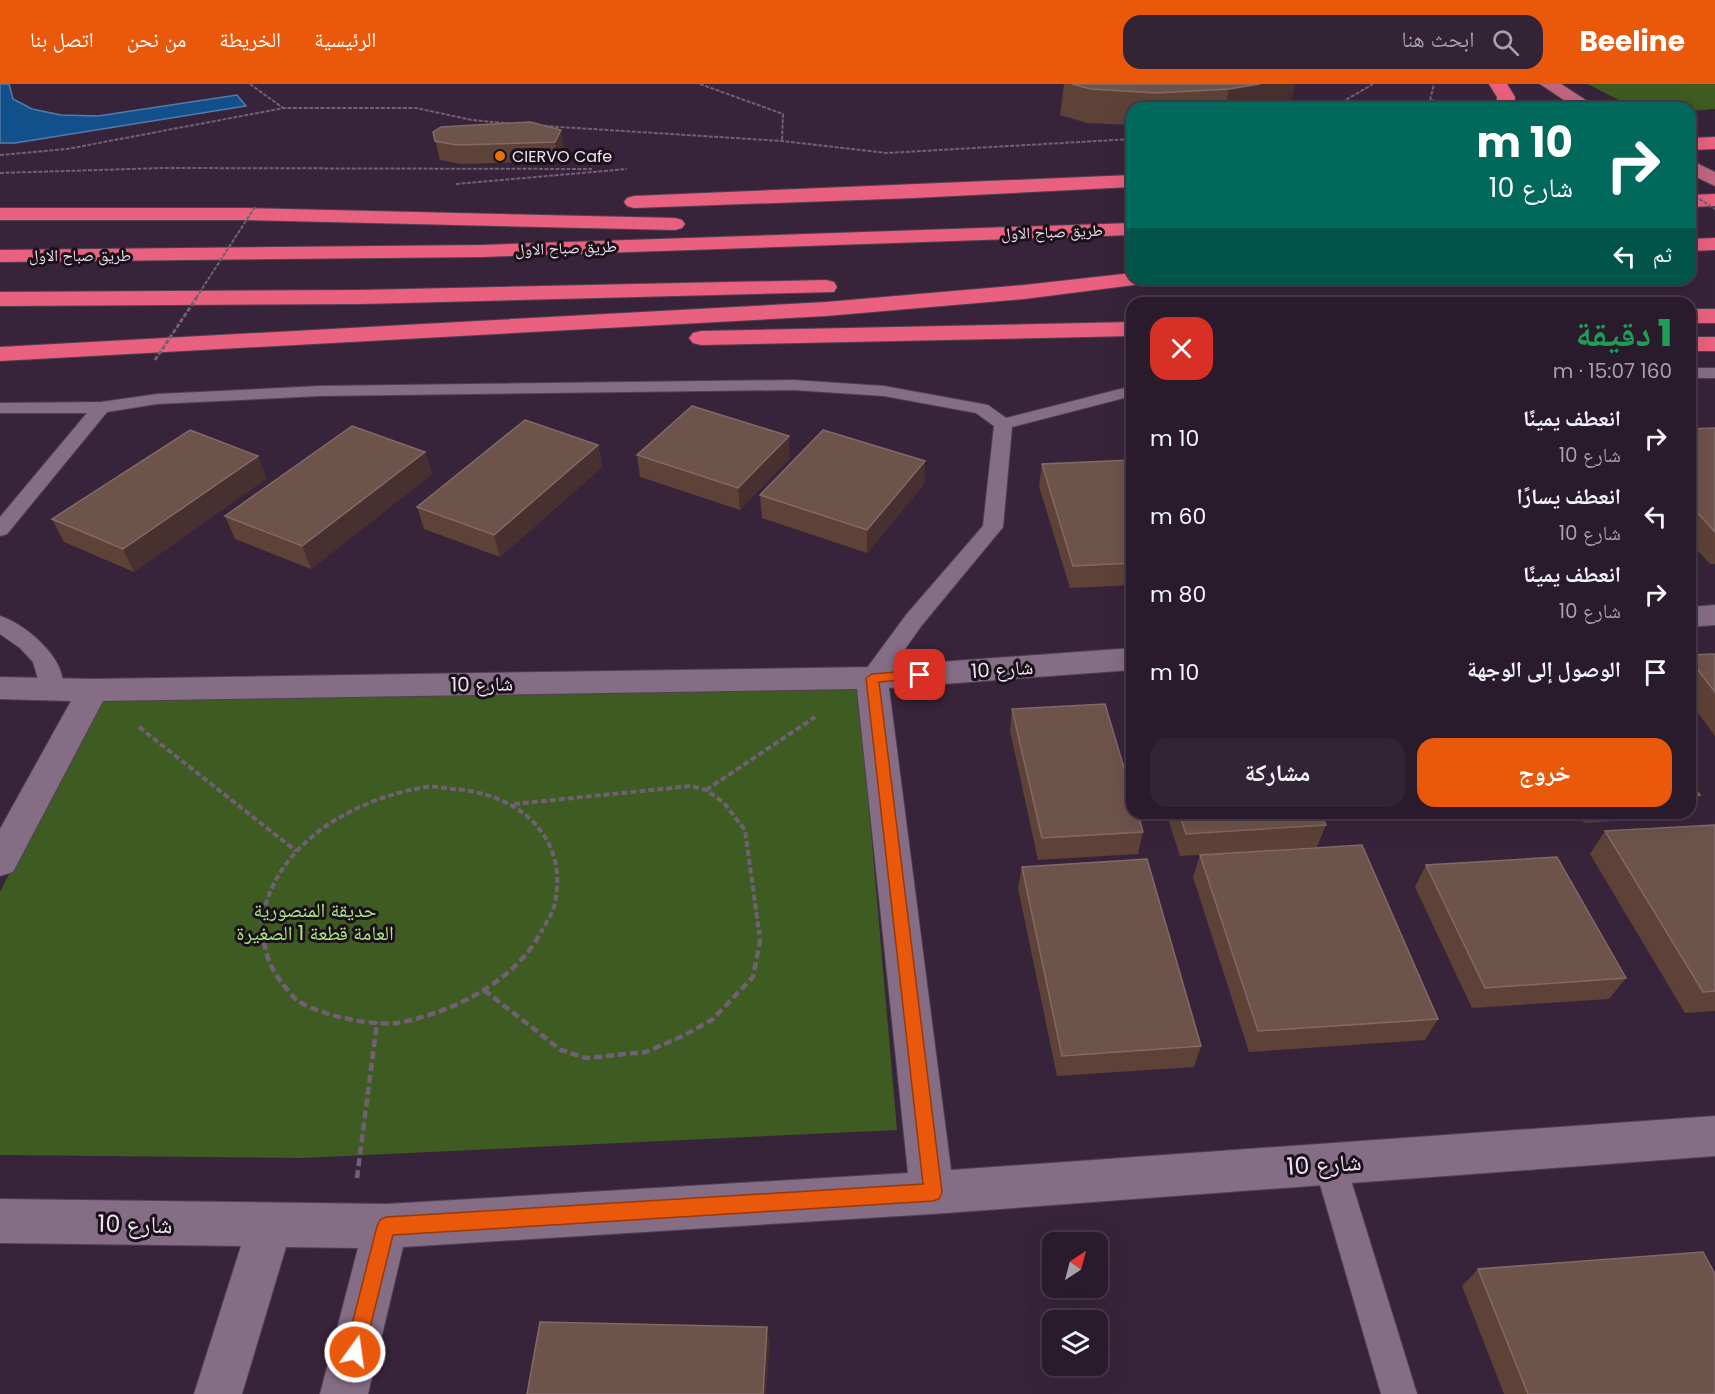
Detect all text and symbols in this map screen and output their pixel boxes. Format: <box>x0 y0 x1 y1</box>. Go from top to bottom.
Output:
search box <box>1123 15 1543 69</box>
text: Beeline <box>1579 22 1685 61</box>
text: ابحث هنا <box>1401 24 1474 55</box>
text: اتصل بنا <box>30 25 94 54</box>
text: من نحن <box>127 25 186 54</box>
text: الخريطة <box>219 25 281 54</box>
text: الرئيسية <box>314 25 376 54</box>
icon: search <box>1489 26 1522 59</box>
text: 10 m <box>1476 113 1573 172</box>
icon: right <box>1594 126 1672 204</box>
place label: CIERVO Cafe <box>512 145 612 168</box>
marker: CIERVO Cafe <box>493 149 507 163</box>
text: شارع 10 <box>1489 169 1573 206</box>
street label: طريق صباح الاول <box>1001 219 1103 245</box>
street label: طريق صباح الاول <box>515 235 617 261</box>
text: ثم <box>1653 239 1672 270</box>
icon: left <box>1608 240 1641 273</box>
street label: طريق صباح الاول <box>29 244 131 267</box>
text: 1 دقيقة <box>1576 308 1672 359</box>
button: close <box>1150 317 1213 380</box>
text: 160 m · 15:07 <box>1553 357 1672 385</box>
text: انعطف يمينًا <box>1523 403 1621 434</box>
icon: right <box>1639 422 1672 455</box>
text: 10 m <box>1150 423 1199 454</box>
text: شارع 10 <box>1559 441 1621 469</box>
text: انعطف يسارًا <box>1517 481 1621 512</box>
icon: left <box>1639 500 1672 533</box>
text: 60 m <box>1150 501 1206 532</box>
text: شارع 10 <box>1559 519 1621 547</box>
text: انعطف يمينًا <box>1523 559 1621 590</box>
icon: right <box>1639 578 1672 611</box>
text: 80 m <box>1150 579 1206 610</box>
text: شارع 10 <box>1559 597 1621 625</box>
pin <box>894 649 945 700</box>
street label: شارع 10 <box>970 653 1034 685</box>
text: الوصول إلى الوجهة <box>1467 654 1621 685</box>
icon: arrive <box>1639 656 1672 689</box>
text: 10 m <box>1150 657 1199 688</box>
icon: arrive <box>903 658 936 691</box>
street label: شارع 10 <box>451 669 513 699</box>
button: مشاركة <box>1150 738 1405 807</box>
button: خروج <box>1417 738 1672 807</box>
park label: حديقة المنصورية العامة قطعة 1 الصغيرة <box>236 896 394 947</box>
street label: شارع 10 <box>1286 1145 1362 1183</box>
street label: شارع 10 <box>97 1207 173 1241</box>
north arrow <box>1042 1232 1108 1298</box>
map controls <box>1042 1232 1108 1376</box>
button: layers <box>1042 1310 1108 1376</box>
position arrow <box>323 1320 387 1384</box>

